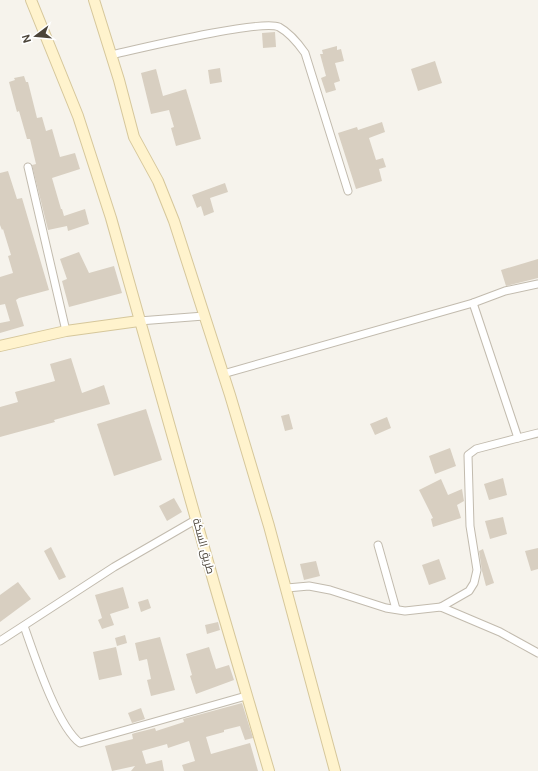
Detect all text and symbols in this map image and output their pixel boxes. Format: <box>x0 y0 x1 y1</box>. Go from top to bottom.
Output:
north arrow <box>16 16 56 56</box>
text: N <box>19 33 34 45</box>
street label: طريق السكة <box>190 517 218 575</box>

